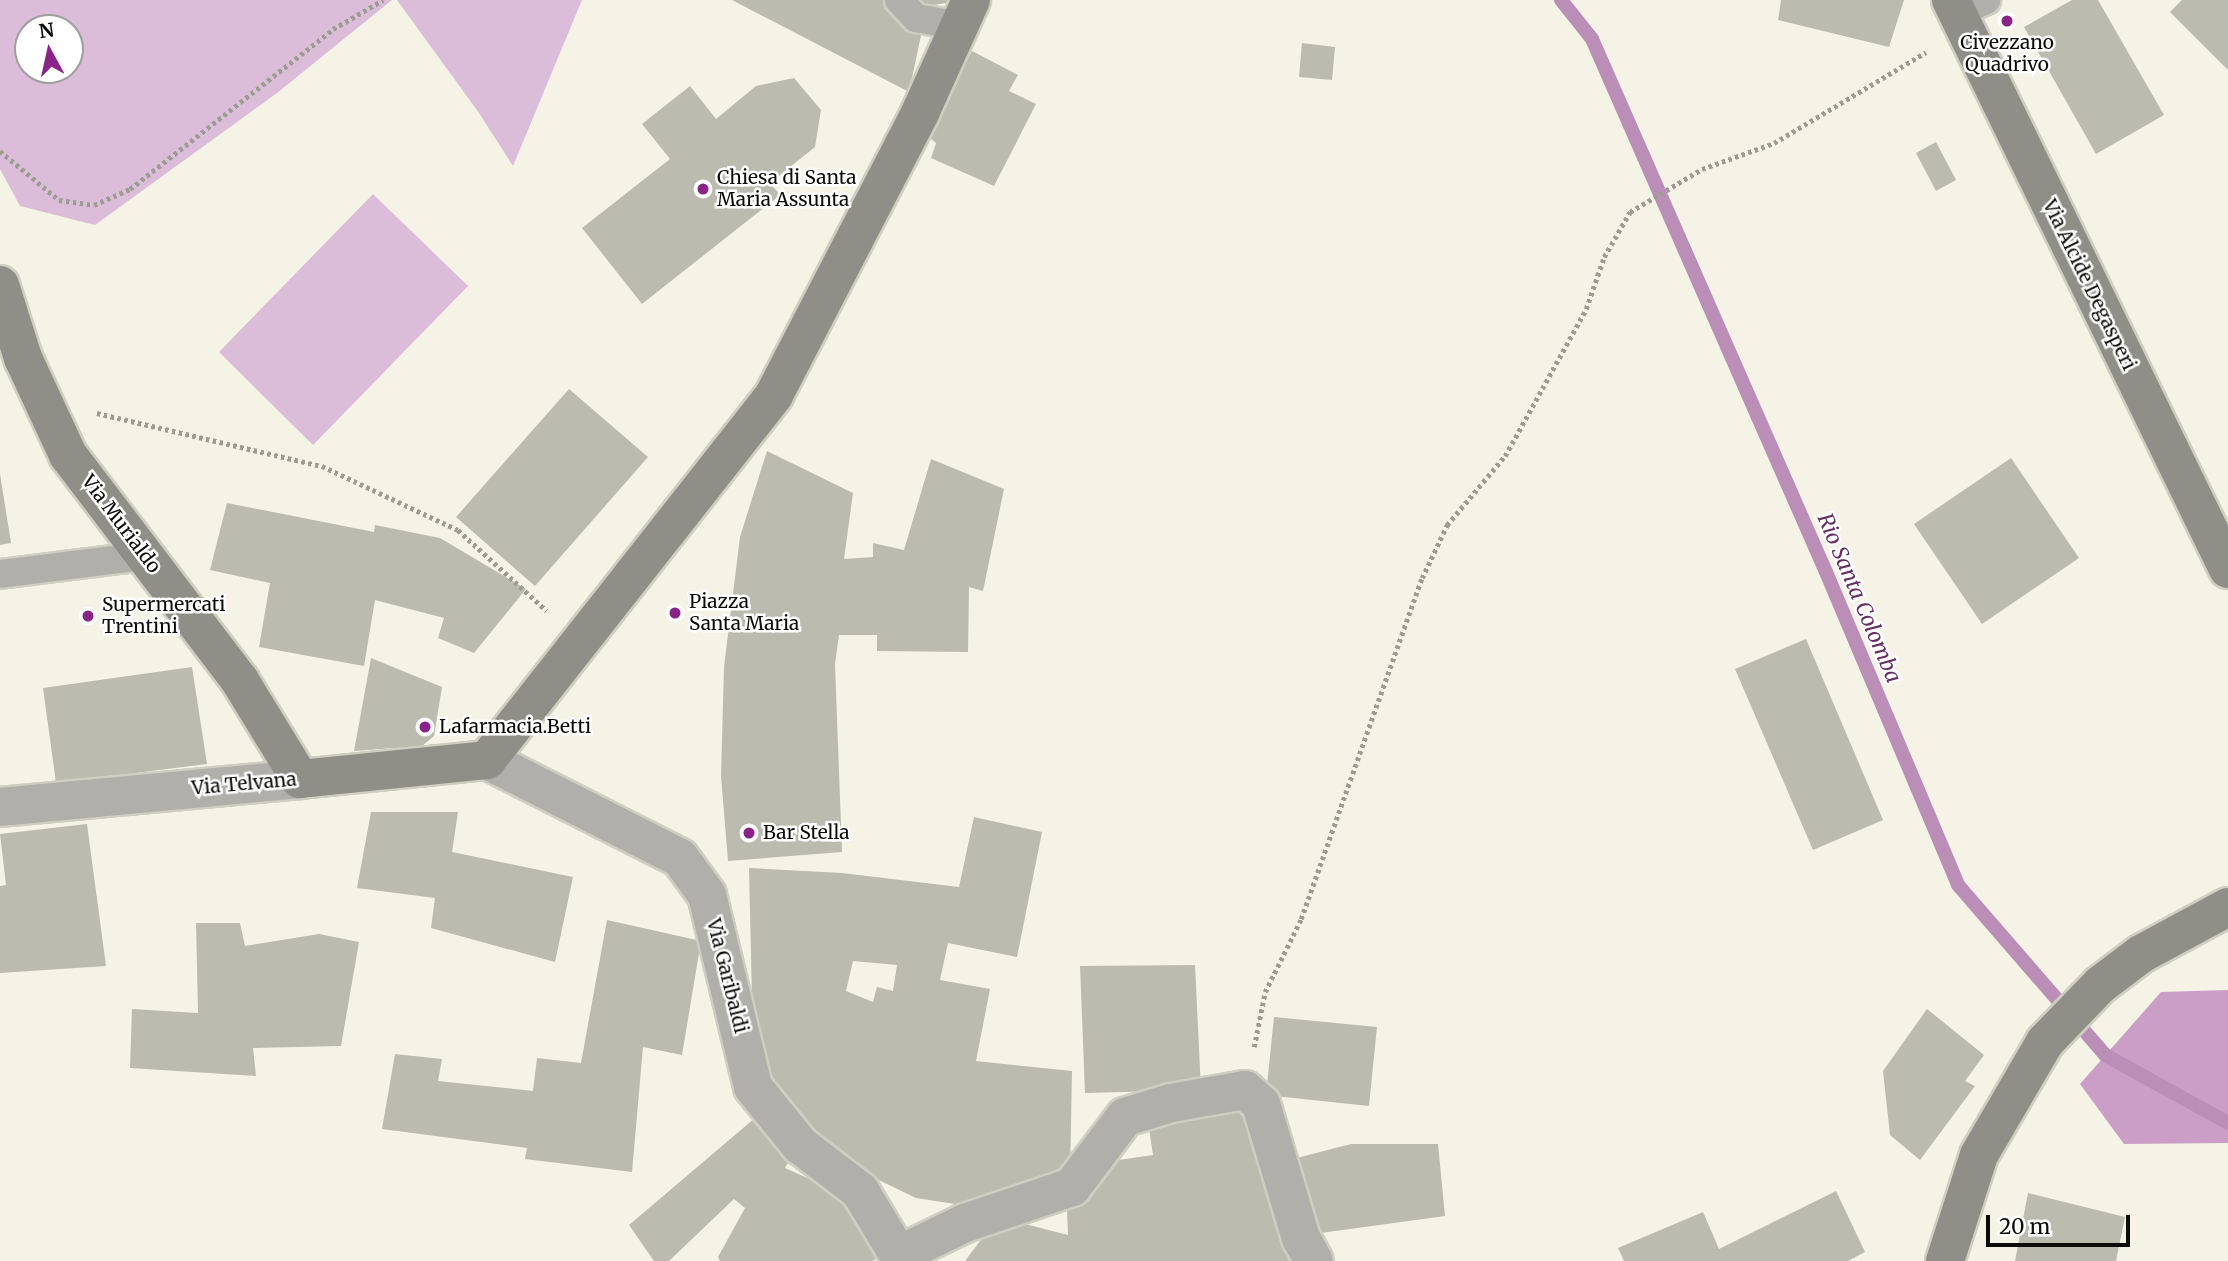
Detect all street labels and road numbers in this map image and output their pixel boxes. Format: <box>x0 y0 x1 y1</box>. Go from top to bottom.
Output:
street label: Via Alcide Degasperi <box>2038 196 2140 374</box>
street label: Via Murialdo <box>77 470 165 578</box>
street label: Via Telvana <box>191 768 297 800</box>
street label: Via Garibaldi <box>702 916 752 1036</box>

